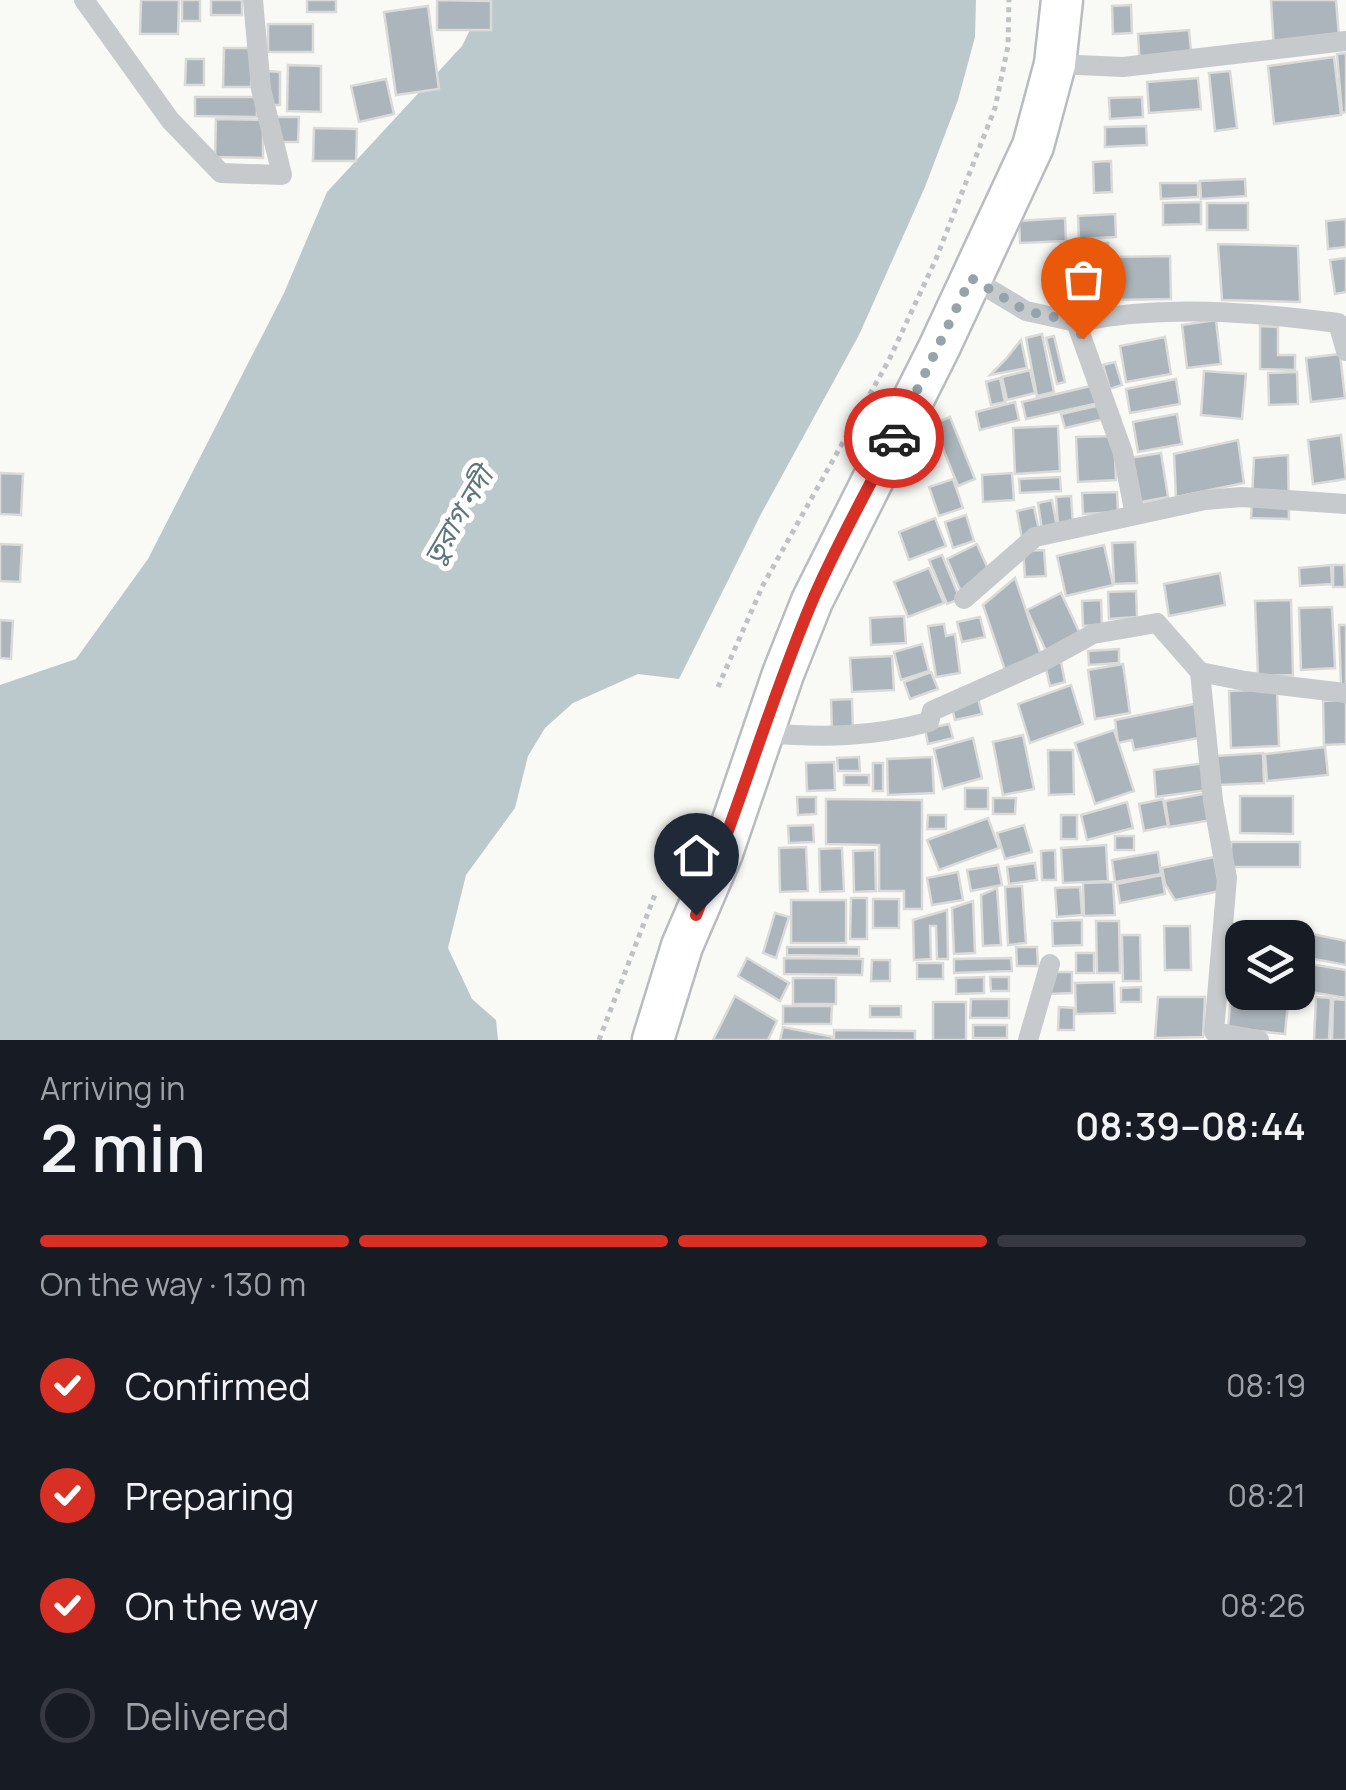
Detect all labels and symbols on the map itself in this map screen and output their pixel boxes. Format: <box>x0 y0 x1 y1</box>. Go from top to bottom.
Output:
pin <box>1041 237 1126 340</box>
courier <box>844 388 944 488</box>
water label: তুরাগ নদী <box>413 455 504 571</box>
pin <box>654 813 739 916</box>

